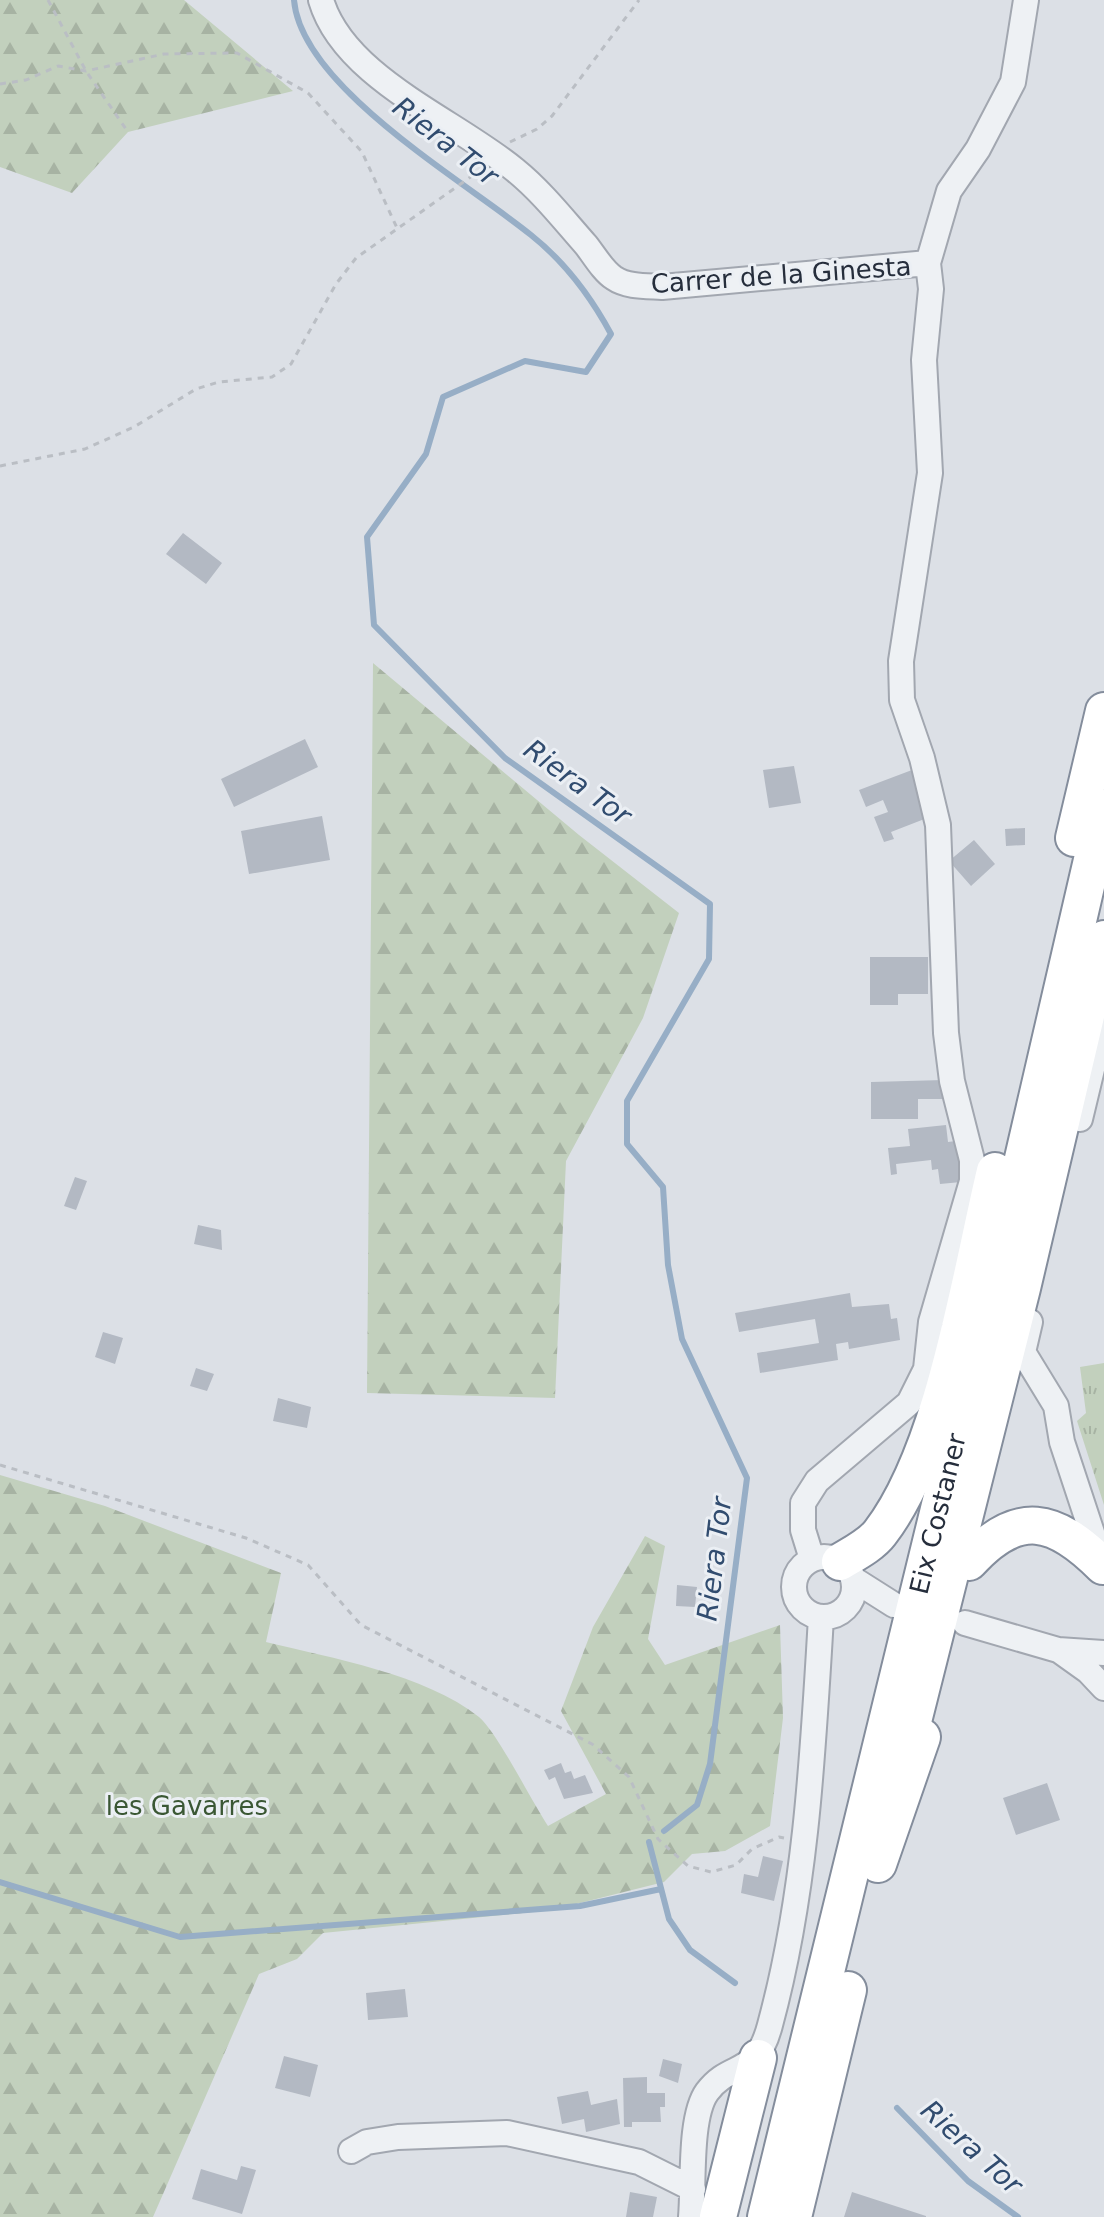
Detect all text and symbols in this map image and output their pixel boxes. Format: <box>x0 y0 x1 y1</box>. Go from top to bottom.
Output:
water label: Riera Tor <box>387 90 506 194</box>
street label: Carrer de la Ginesta <box>650 251 912 299</box>
water label: Riera Tor <box>518 733 639 833</box>
street label: Eix Costaner <box>904 1430 972 1597</box>
water label: Riera Tor <box>691 1494 739 1623</box>
park label: les Gavarres <box>106 1791 268 1821</box>
water label: Riera Tor <box>914 2094 1030 2202</box>

